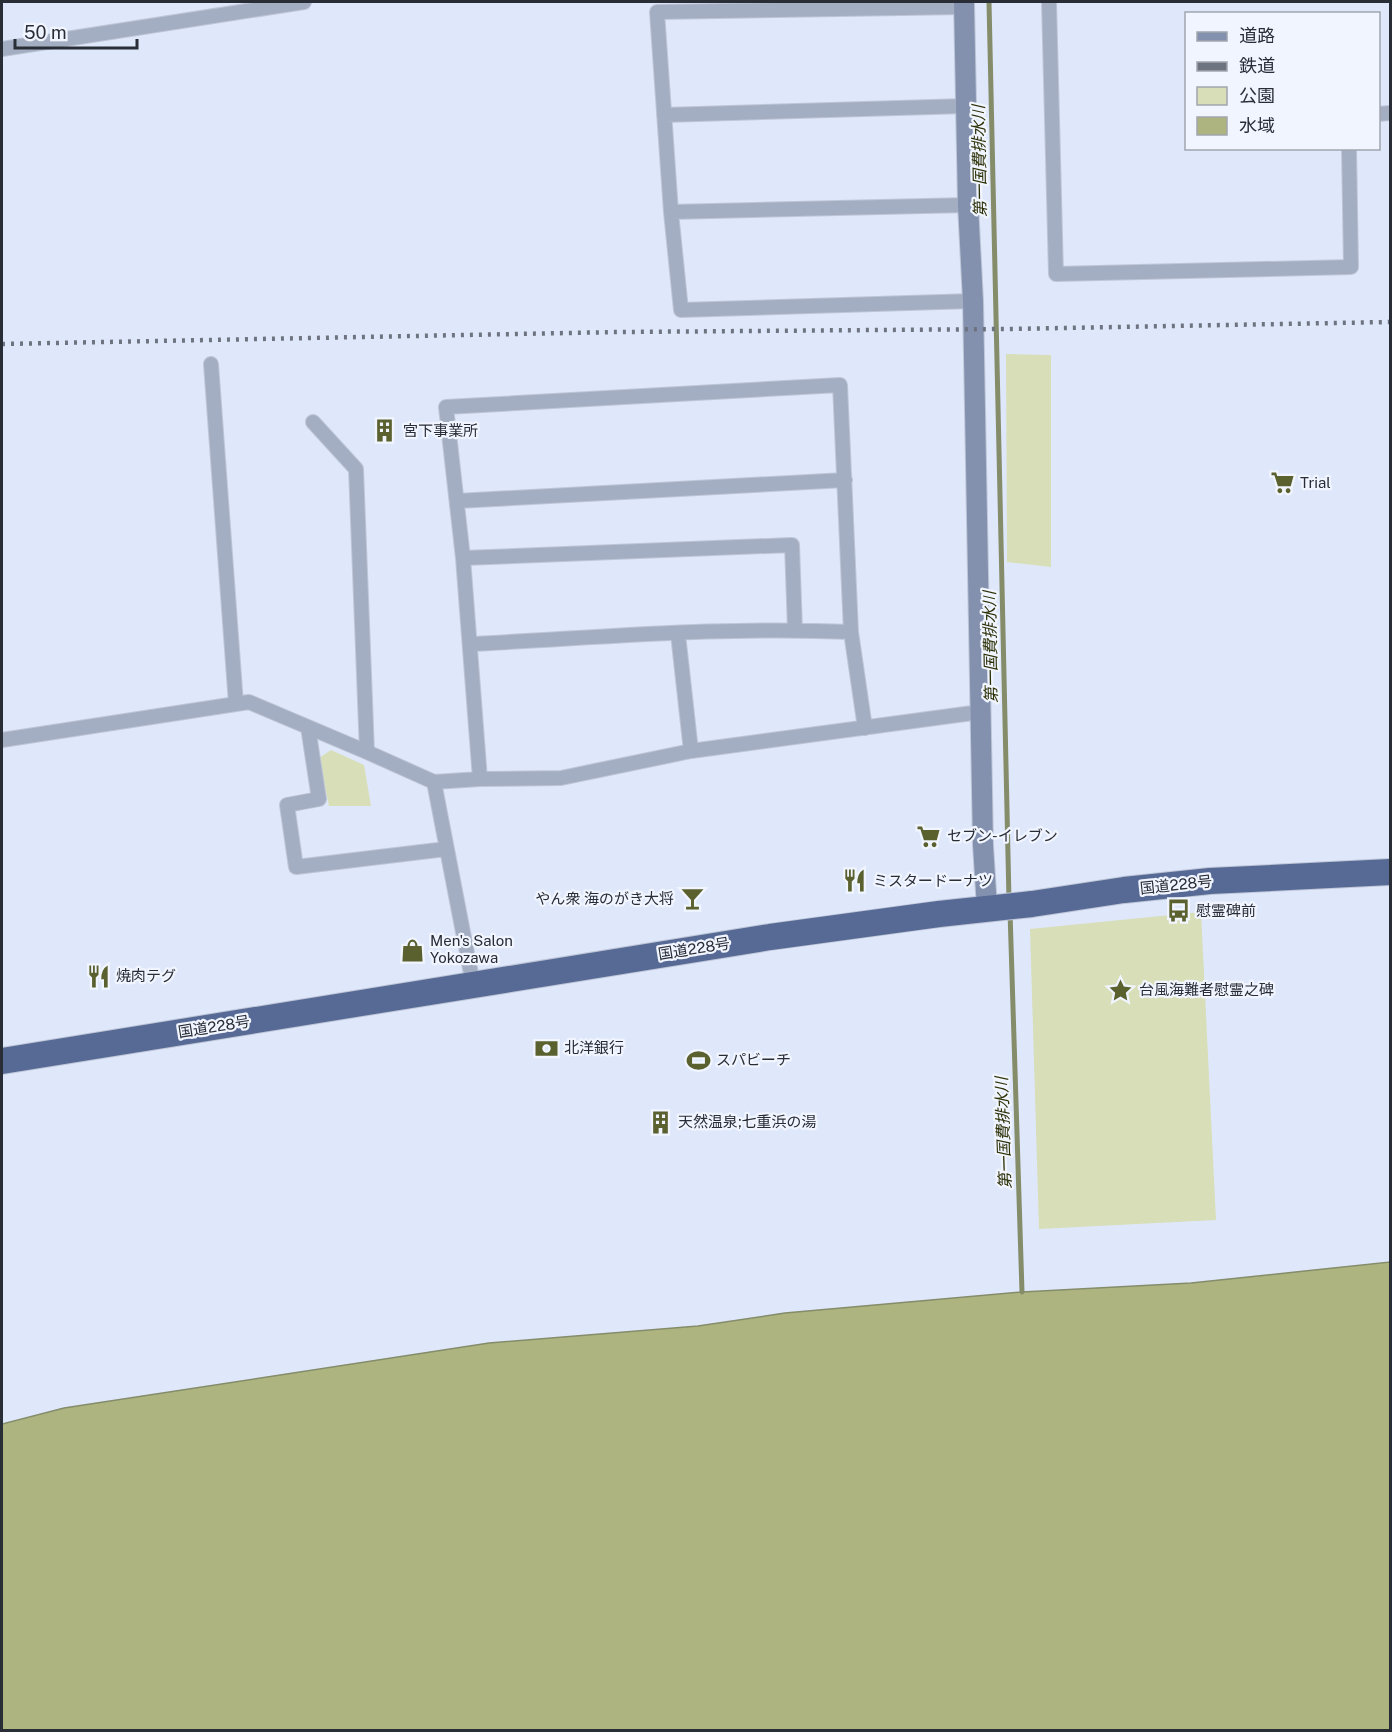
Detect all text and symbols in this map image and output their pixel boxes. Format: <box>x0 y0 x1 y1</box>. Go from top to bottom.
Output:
scale bar <box>15 12 136 50</box>
legend <box>1185 12 1380 150</box>
text: 50 m <box>24 22 67 43</box>
text: 道路 <box>1239 25 1275 46</box>
text: 鉄道 <box>1239 55 1275 76</box>
text: 公園 <box>1239 85 1275 106</box>
water label: 第一国費排水川 <box>969 103 990 217</box>
text: 水域 <box>1239 115 1275 136</box>
building icon: 宮下事業所 <box>372 418 398 444</box>
place label: 宮下事業所 <box>403 422 478 439</box>
supermarket icon: Trial <box>1269 470 1295 496</box>
place label: Trial <box>1300 474 1331 491</box>
water label: 第一国費排水川 <box>980 589 1001 703</box>
supermarket icon: セブン-イレブン <box>916 823 942 849</box>
place label: セブン-イレブン <box>947 827 1058 844</box>
restaurant icon: ミスタードーナツ <box>842 868 868 894</box>
place label: ミスタードーナツ <box>873 872 993 889</box>
street label: 国道228号 <box>1139 872 1213 897</box>
bar icon: やん衆 海のがき大将 <box>679 886 705 912</box>
place label: やん衆 海のがき大将 <box>535 890 674 907</box>
bus stop icon: 慰霊碑前 <box>1165 898 1191 924</box>
place label: 慰霊碑前 <box>1196 902 1256 919</box>
place label: Men's Salon Yokozawa <box>430 932 513 966</box>
street label: 国道228号 <box>657 934 731 963</box>
shop icon: Men's Salon Yokozawa <box>399 937 425 963</box>
restaurant icon: 焼肉テグ <box>85 963 111 989</box>
place label: 焼肉テグ <box>116 967 176 984</box>
place icon: 台風海難者慰霊之碑 <box>1108 977 1134 1003</box>
place label: 台風海難者慰霊之碑 <box>1139 981 1274 998</box>
street label: 国道228号 <box>177 1012 251 1041</box>
bank icon: 北洋銀行 <box>533 1035 559 1061</box>
place label: 北洋銀行 <box>564 1039 624 1056</box>
sports icon: スパビーチ <box>685 1047 711 1073</box>
place label: スパビーチ <box>716 1051 791 1068</box>
water label: 第一国費排水川 <box>992 1075 1015 1189</box>
building icon: 天然温泉;七重浜の湯 <box>647 1109 673 1135</box>
place label: 天然温泉;七重浜の湯 <box>678 1113 817 1130</box>

